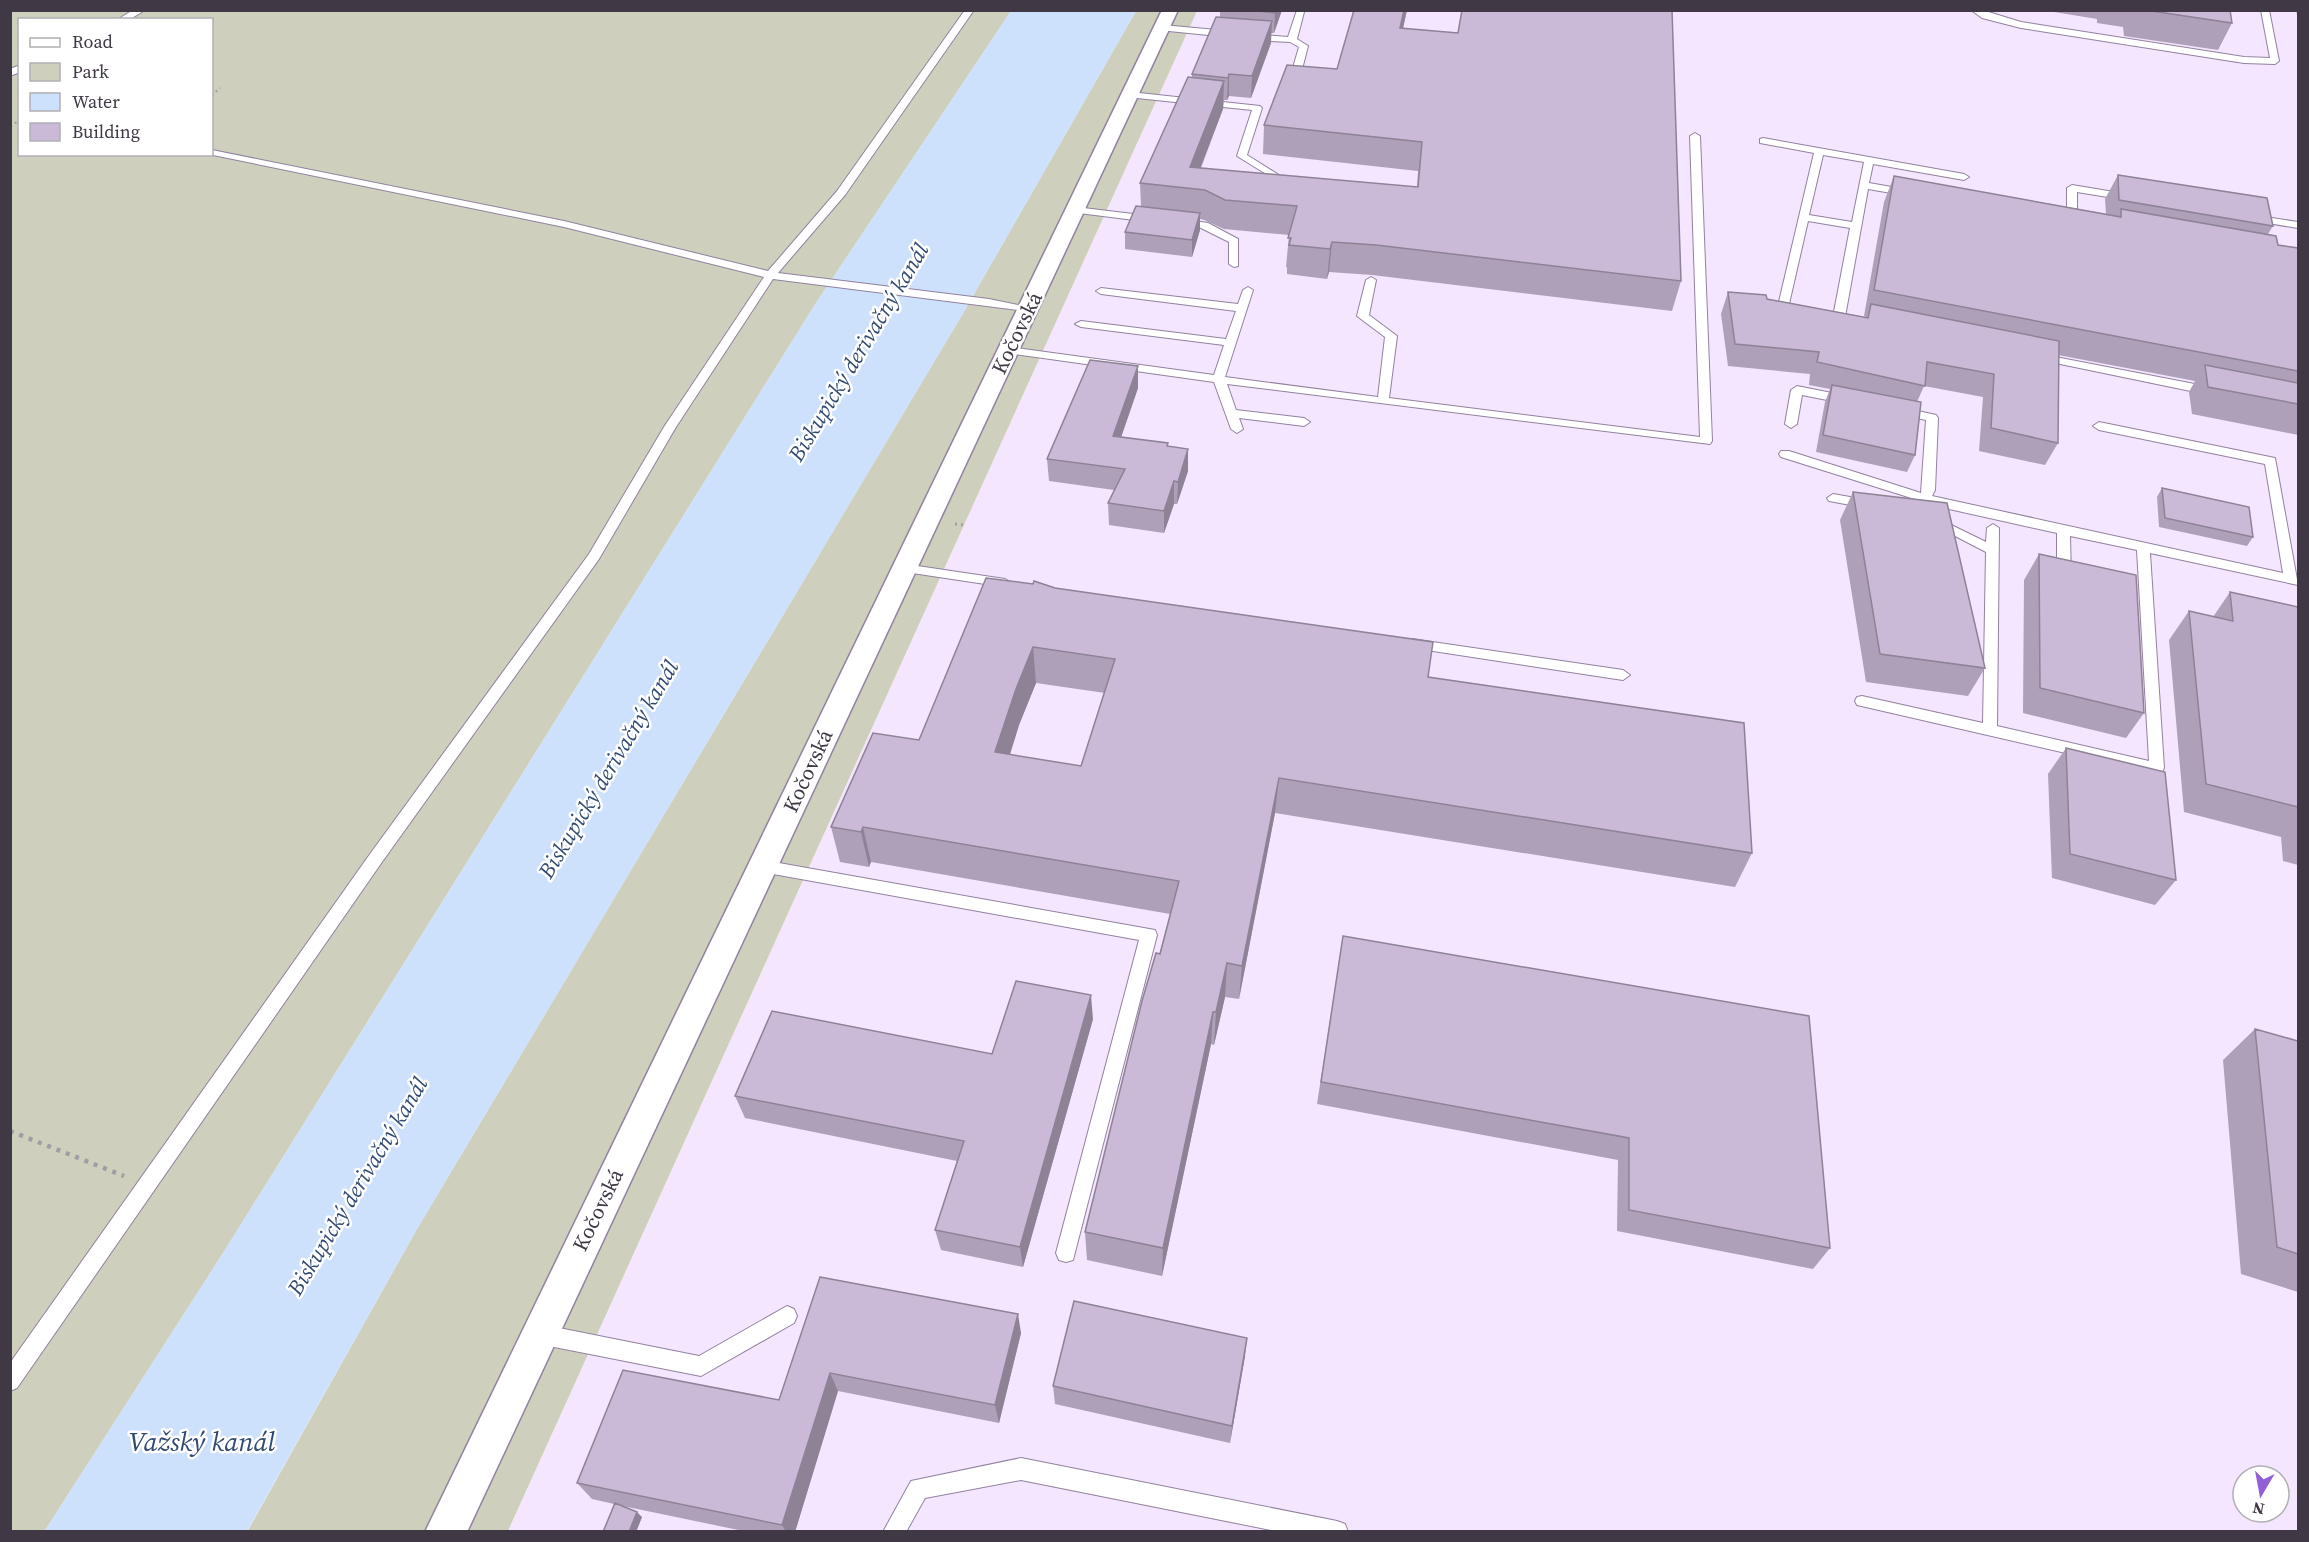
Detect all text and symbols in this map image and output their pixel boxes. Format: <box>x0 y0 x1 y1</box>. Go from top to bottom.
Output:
legend <box>18 18 213 156</box>
text: Road <box>72 29 113 54</box>
text: Park <box>72 59 109 84</box>
text: Water <box>72 89 120 114</box>
text: Building <box>72 119 140 144</box>
water label: Biskupický derivačný kanál <box>780 237 936 468</box>
street label: Kočovská <box>984 286 1049 379</box>
water label: Biskupický derivačný kanál <box>530 654 686 885</box>
street label: Kočovská <box>776 724 839 817</box>
water label: Biskupický derivačný kanál <box>279 1071 435 1302</box>
street label: Kočovská <box>565 1163 630 1256</box>
water label: Važský kanál <box>129 1423 276 1460</box>
north arrow <box>2231 1464 2291 1524</box>
text: N <box>2250 1497 2266 1521</box>

